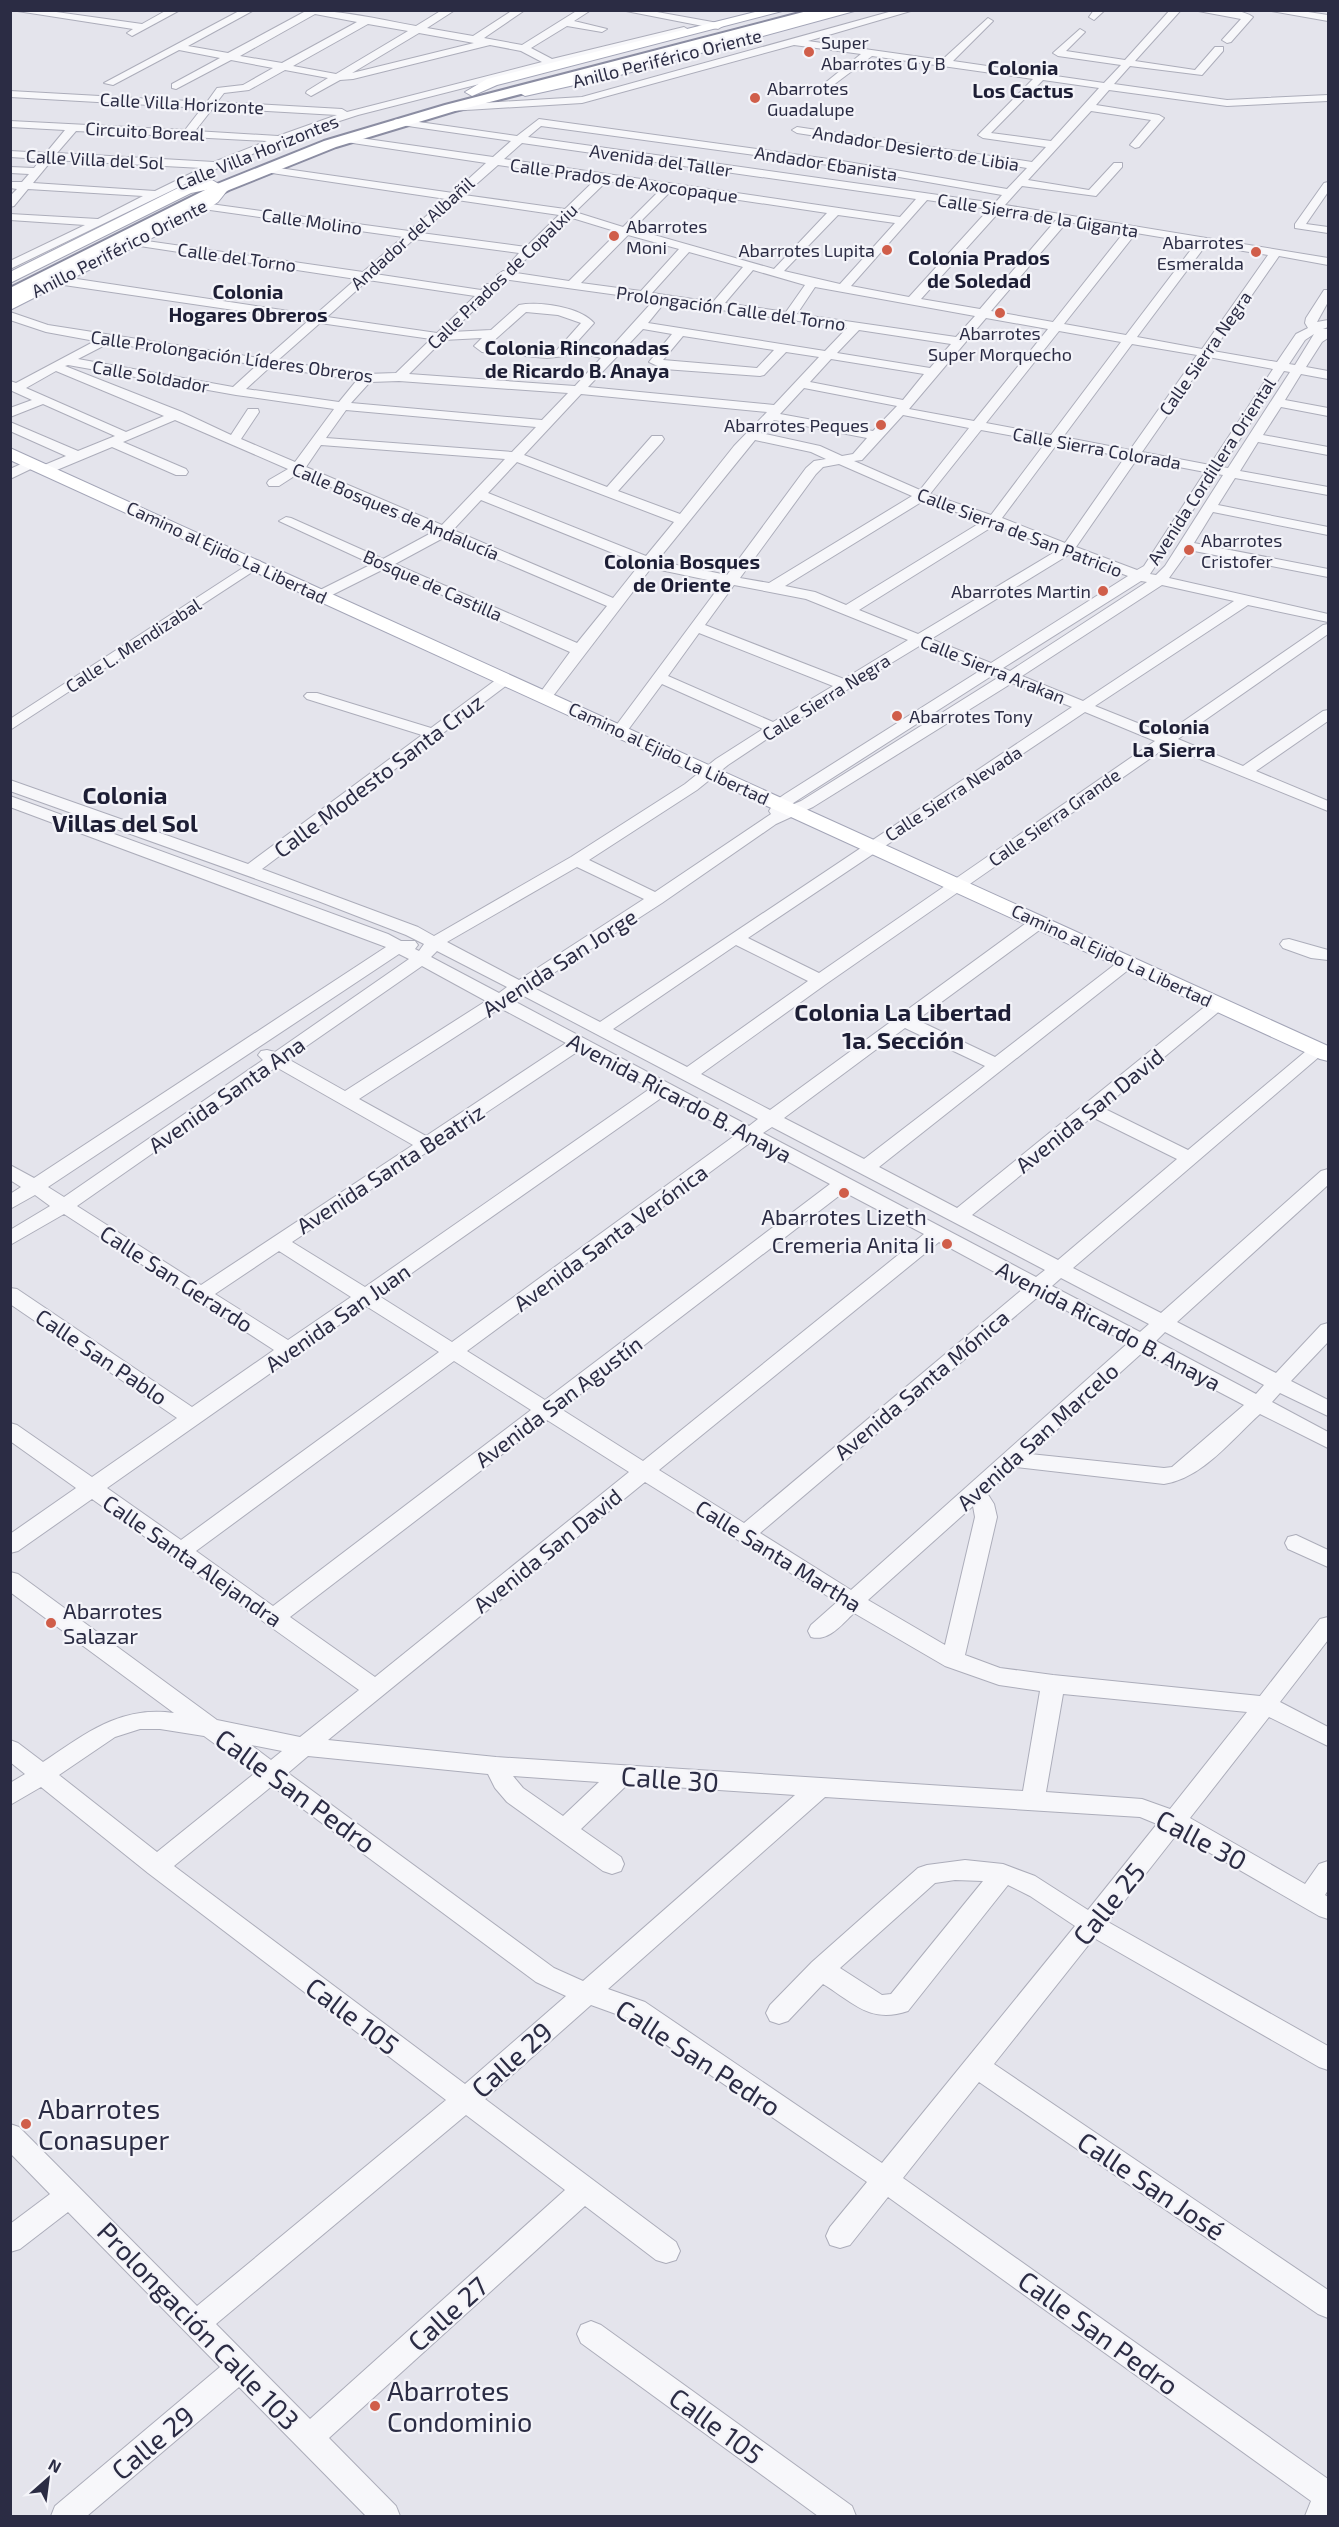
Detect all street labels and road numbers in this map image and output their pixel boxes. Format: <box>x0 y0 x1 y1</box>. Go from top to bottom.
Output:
street label: Anillo Periférico Oriente <box>570 24 764 92</box>
street label: Calle Villa Horizonte <box>99 88 265 118</box>
street label: Calle Villa Horizontes <box>172 109 342 195</box>
street label: Circuito Boreal <box>85 117 206 145</box>
street label: Andador Desierto de Libia <box>811 121 1021 175</box>
street label: Avenida del Taller <box>588 139 734 181</box>
street label: Andador Ebanista <box>753 141 899 185</box>
street label: Calle Villa del Sol <box>25 144 165 174</box>
street label: Calle Prados de Axocopaque <box>509 153 739 207</box>
street label: Andador del Albañil <box>346 171 479 294</box>
street label: Calle Sierra de la Giganta <box>936 188 1140 242</box>
street label: Anillo Periférico Oriente <box>27 194 211 302</box>
street label: Calle Prados de Copalxiu <box>422 199 582 353</box>
street label: Calle Molino <box>260 203 364 239</box>
street label: Calle del Torno <box>176 238 298 276</box>
street label: Prolongación Calle del Torno <box>615 281 847 335</box>
street label: Calle Sierra Negra <box>1154 287 1256 419</box>
street label: Calle Prolongación Líderes Obreros <box>89 325 375 387</box>
street label: Calle Soldador <box>91 355 211 397</box>
street label: Avenida Cordillera Oriental <box>1142 373 1280 569</box>
street label: Calle Sierra Colorada <box>1011 422 1183 474</box>
street label: Calle Bosques de Andalucía <box>289 457 503 565</box>
street label: Calle Sierra de San Patricio <box>914 483 1126 581</box>
street label: Camino al Ejido La Libertad <box>123 496 331 608</box>
street label: Bosque de Castilla <box>360 544 506 626</box>
street label: Calle L. Mendizabal <box>61 593 205 697</box>
street label: Calle Sierra Arakan <box>917 630 1069 708</box>
street label: Calle Sierra Negra <box>758 649 894 745</box>
street label: Calle Modesto Santa Cruz <box>268 688 488 862</box>
street label: Camino al Ejido La Libertad <box>565 697 773 809</box>
street label: Calle Sierra Nevada <box>880 741 1026 845</box>
street label: Calle Sierra Grande <box>984 763 1124 871</box>
street label: Camino al Ejido La Libertad <box>1008 899 1216 1011</box>
street label: Avenida San Jorge <box>477 902 641 1022</box>
street label: Avenida Ricardo B. Anaya <box>563 1027 797 1167</box>
street label: Avenida Santa Ana <box>143 1030 309 1158</box>
street label: Avenida San David <box>1010 1042 1168 1178</box>
street label: Avenida Santa Beatriz <box>291 1098 489 1238</box>
street label: Avenida Santa Verónica <box>508 1158 712 1316</box>
street label: Calle San Gerardo <box>96 1219 258 1337</box>
street label: Avenida Ricardo B. Anaya <box>992 1255 1226 1395</box>
street label: Avenida San Juan <box>260 1257 414 1377</box>
street label: Calle San Pablo <box>31 1302 173 1410</box>
street label: Avenida Santa Mónica <box>828 1303 1014 1465</box>
street label: Avenida San Agustín <box>469 1330 647 1472</box>
street label: Avenida San Marcelo <box>951 1357 1123 1515</box>
street label: Avenida San David <box>468 1482 626 1618</box>
street label: Calle Santa Alejandra <box>98 1488 287 1632</box>
street label: Calle Santa Martha <box>691 1494 867 1616</box>
street label: Calle San Pedro <box>210 1721 382 1859</box>
street label: Calle 30 <box>620 1759 720 1797</box>
street label: Calle 30 <box>1151 1802 1253 1876</box>
street label: Calle 25 <box>1065 1855 1151 1951</box>
street label: Calle 105 <box>300 1970 406 2060</box>
street label: Calle San Pedro <box>611 1992 787 2122</box>
street label: Calle 29 <box>464 2015 558 2103</box>
street label: Calle San José <box>1072 2124 1232 2246</box>
street label: Prolongación Calle 103 <box>91 2215 306 2436</box>
street label: Calle San Pedro <box>1013 2263 1185 2401</box>
street label: Calle 27 <box>401 2269 493 2357</box>
street label: Calle 105 <box>664 2380 770 2470</box>
street label: Calle 29 <box>104 2398 200 2486</box>

